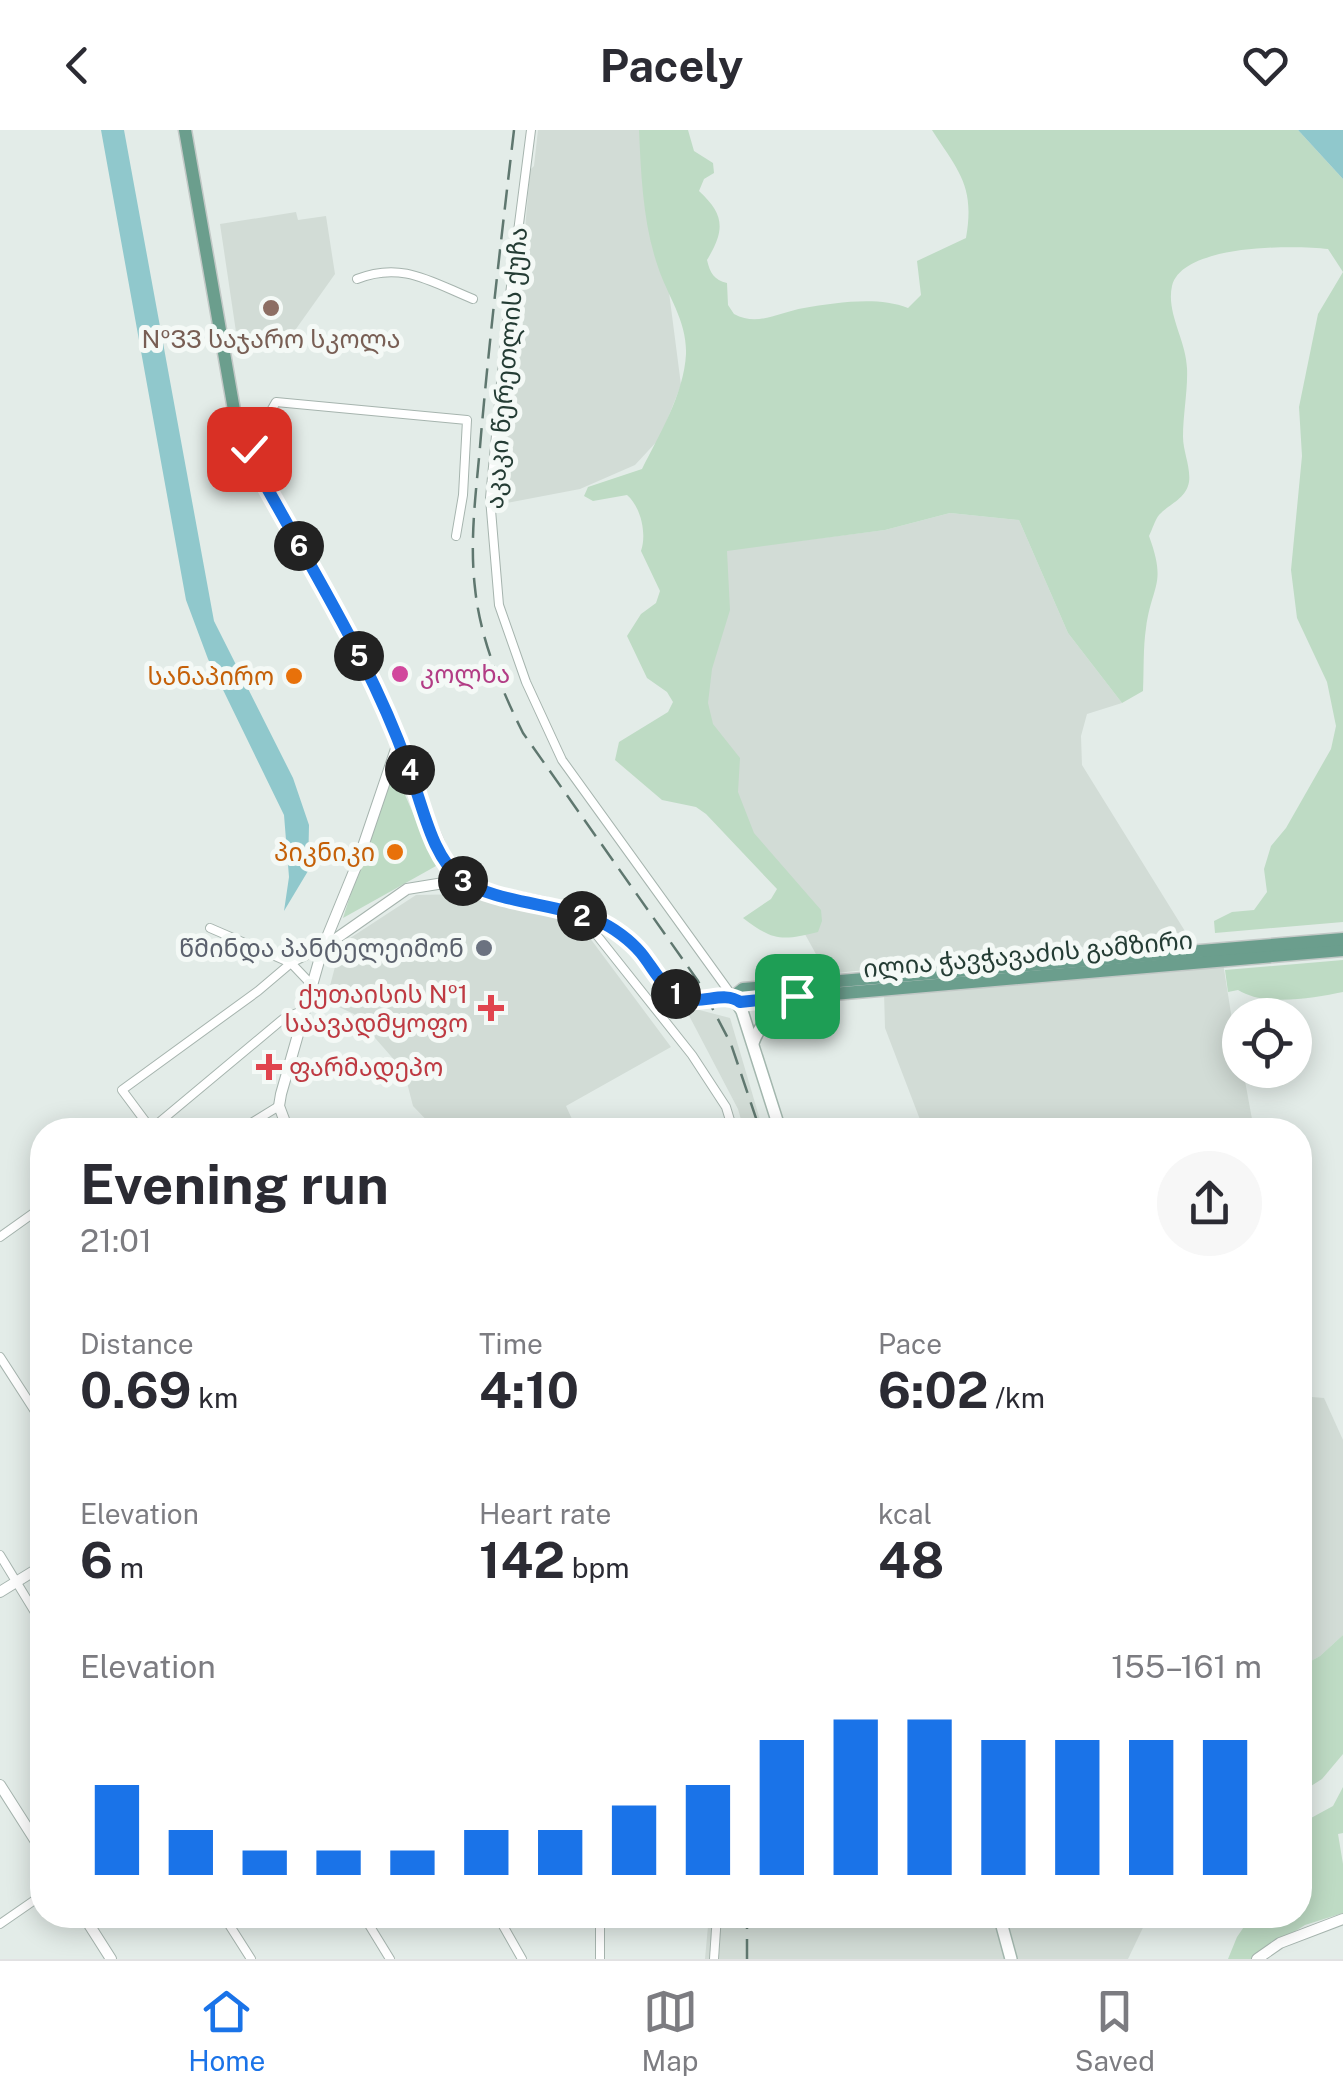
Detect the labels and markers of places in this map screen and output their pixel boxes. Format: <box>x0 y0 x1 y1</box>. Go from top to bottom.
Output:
marker: №33 საჯარო სკოლა <box>260 297 282 319</box>
place label: №33 საჯარო სკოლა <box>142 324 400 355</box>
pin <box>207 407 292 492</box>
pin: 6 <box>274 521 324 571</box>
pin: 5 <box>334 631 384 681</box>
place label: კოლხა <box>420 659 510 690</box>
place label: სანაპირო <box>147 661 274 691</box>
marker: კოლხა <box>389 663 411 685</box>
marker: სანაპირო <box>283 665 305 687</box>
pin: 4 <box>385 745 435 795</box>
place label: პიკნიკი <box>274 837 375 867</box>
marker: პიკნიკი <box>384 841 406 863</box>
pin: 3 <box>438 856 488 906</box>
pin: 2 <box>557 891 607 941</box>
place label: წმინდა პანტელეიმონ <box>179 933 464 964</box>
marker: წმინდა პანტელეიმონ <box>473 937 495 959</box>
pin <box>755 954 840 1039</box>
pin: 1 <box>651 969 701 1019</box>
place label: ქუთაისის №1 საავადმყოფო <box>284 979 468 1039</box>
marker: ქუთაისის №1 საავადმყოფო <box>478 995 504 1021</box>
place label: ფარმადეპო <box>289 1052 443 1083</box>
marker: ფარმადეპო <box>258 1056 280 1078</box>

